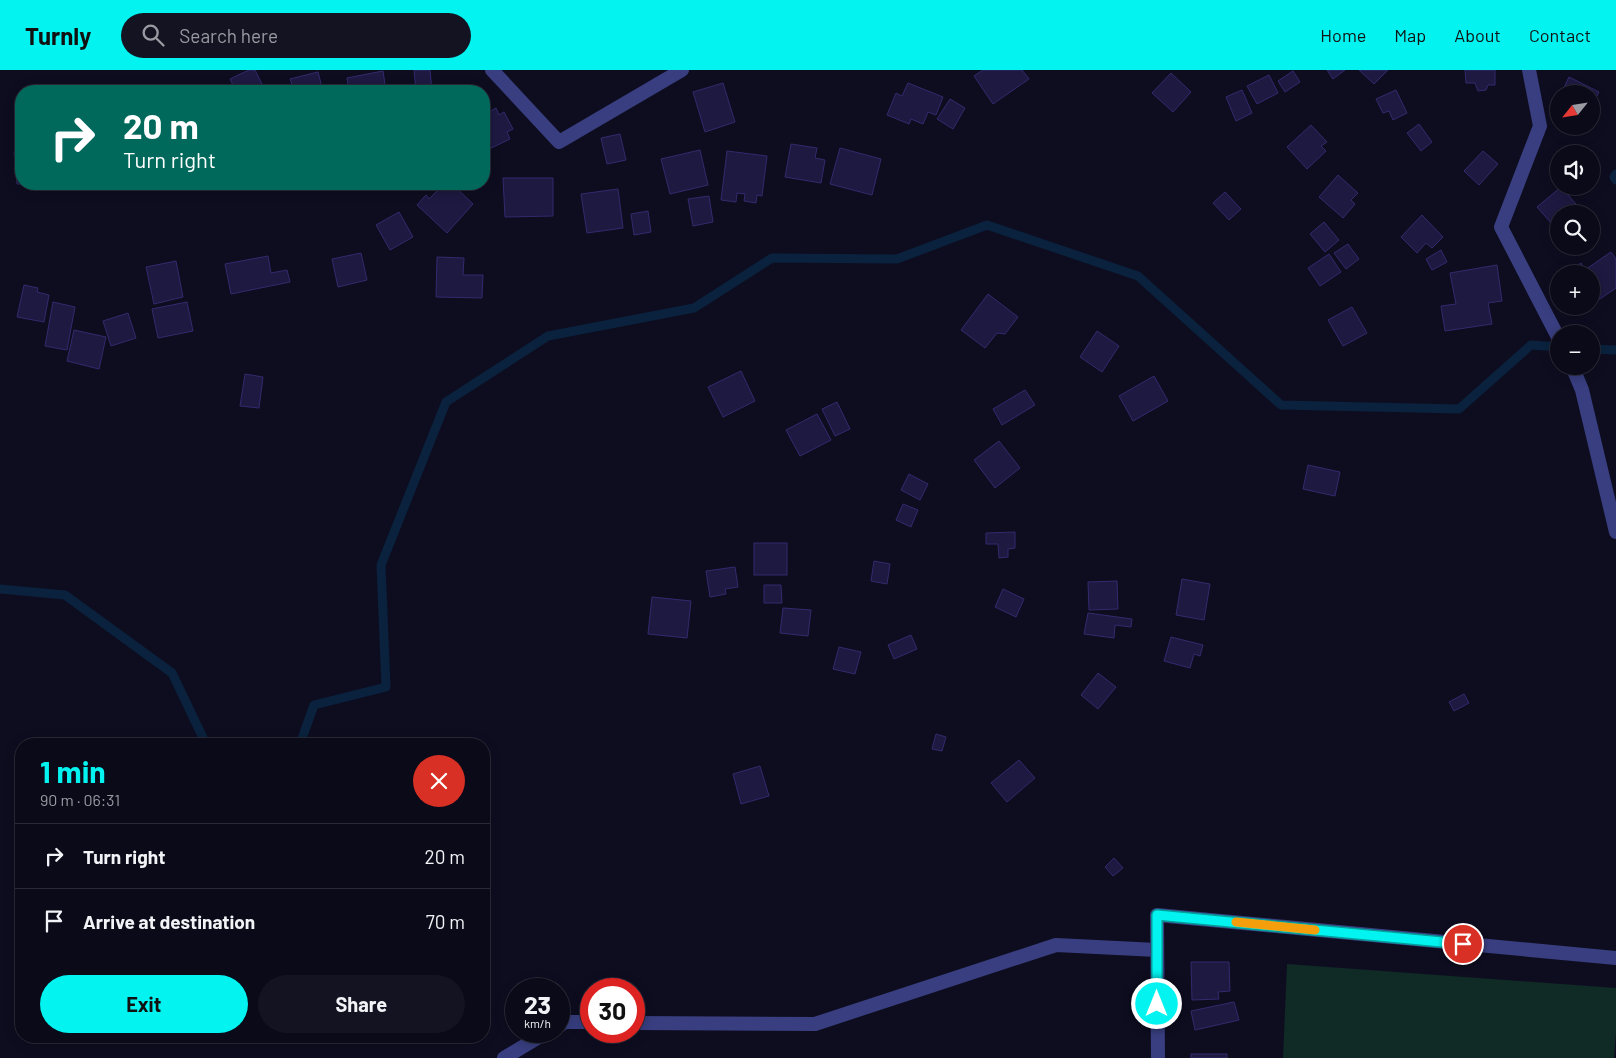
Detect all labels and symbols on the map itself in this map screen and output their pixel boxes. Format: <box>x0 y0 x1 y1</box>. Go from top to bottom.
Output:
north arrow <box>1550 85 1600 135</box>
pin <box>1442 923 1484 965</box>
position arrow <box>1130 977 1182 1029</box>
speed limit sign: 30 <box>580 978 645 1043</box>

